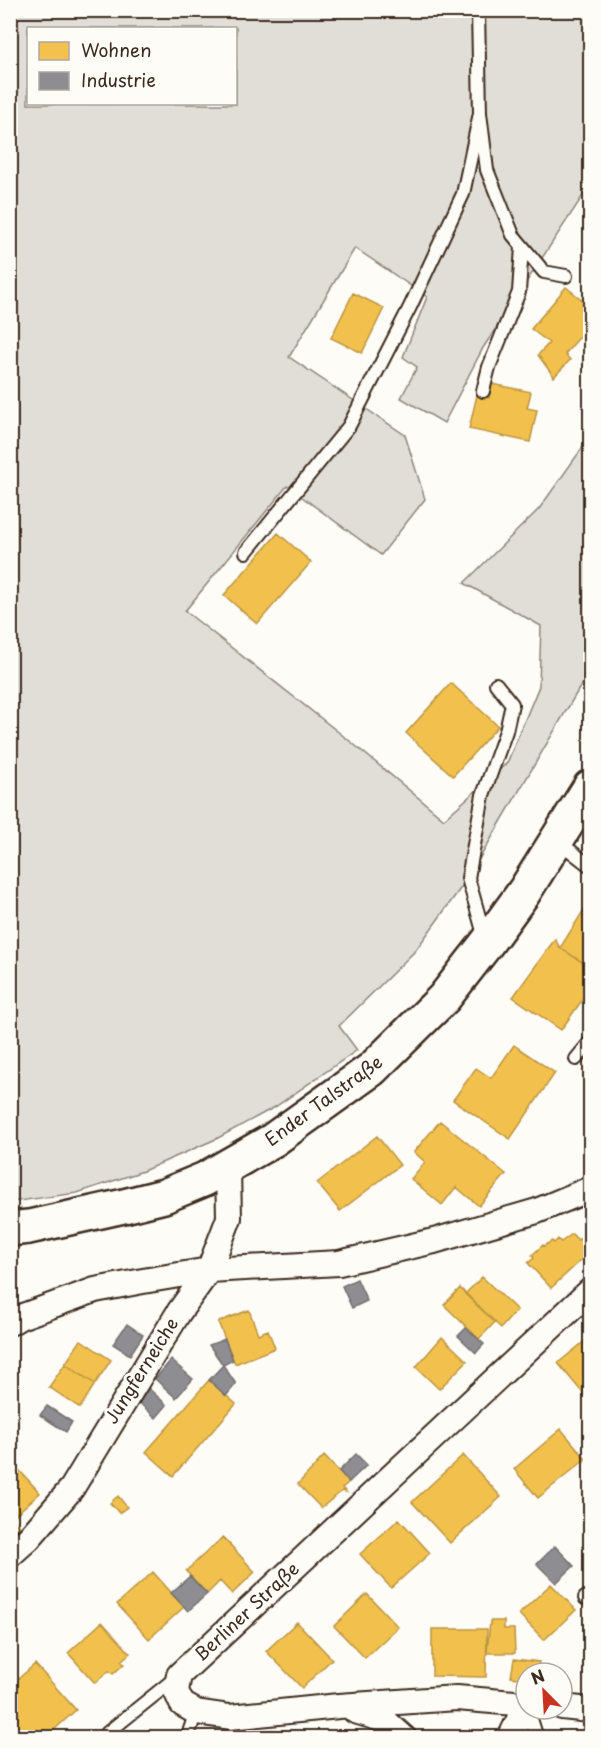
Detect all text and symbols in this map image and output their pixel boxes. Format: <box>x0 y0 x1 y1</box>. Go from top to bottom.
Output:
legend <box>27 27 237 105</box>
text: Wohnen <box>81 36 152 63</box>
text: Industrie <box>81 66 156 93</box>
street label: Ender Talstraße <box>259 1048 388 1152</box>
street label: Jungferneiche <box>97 1312 184 1429</box>
street label: Berliner Straße <box>187 1555 304 1667</box>
north arrow <box>514 1661 574 1721</box>
text: N <box>527 1663 548 1690</box>

